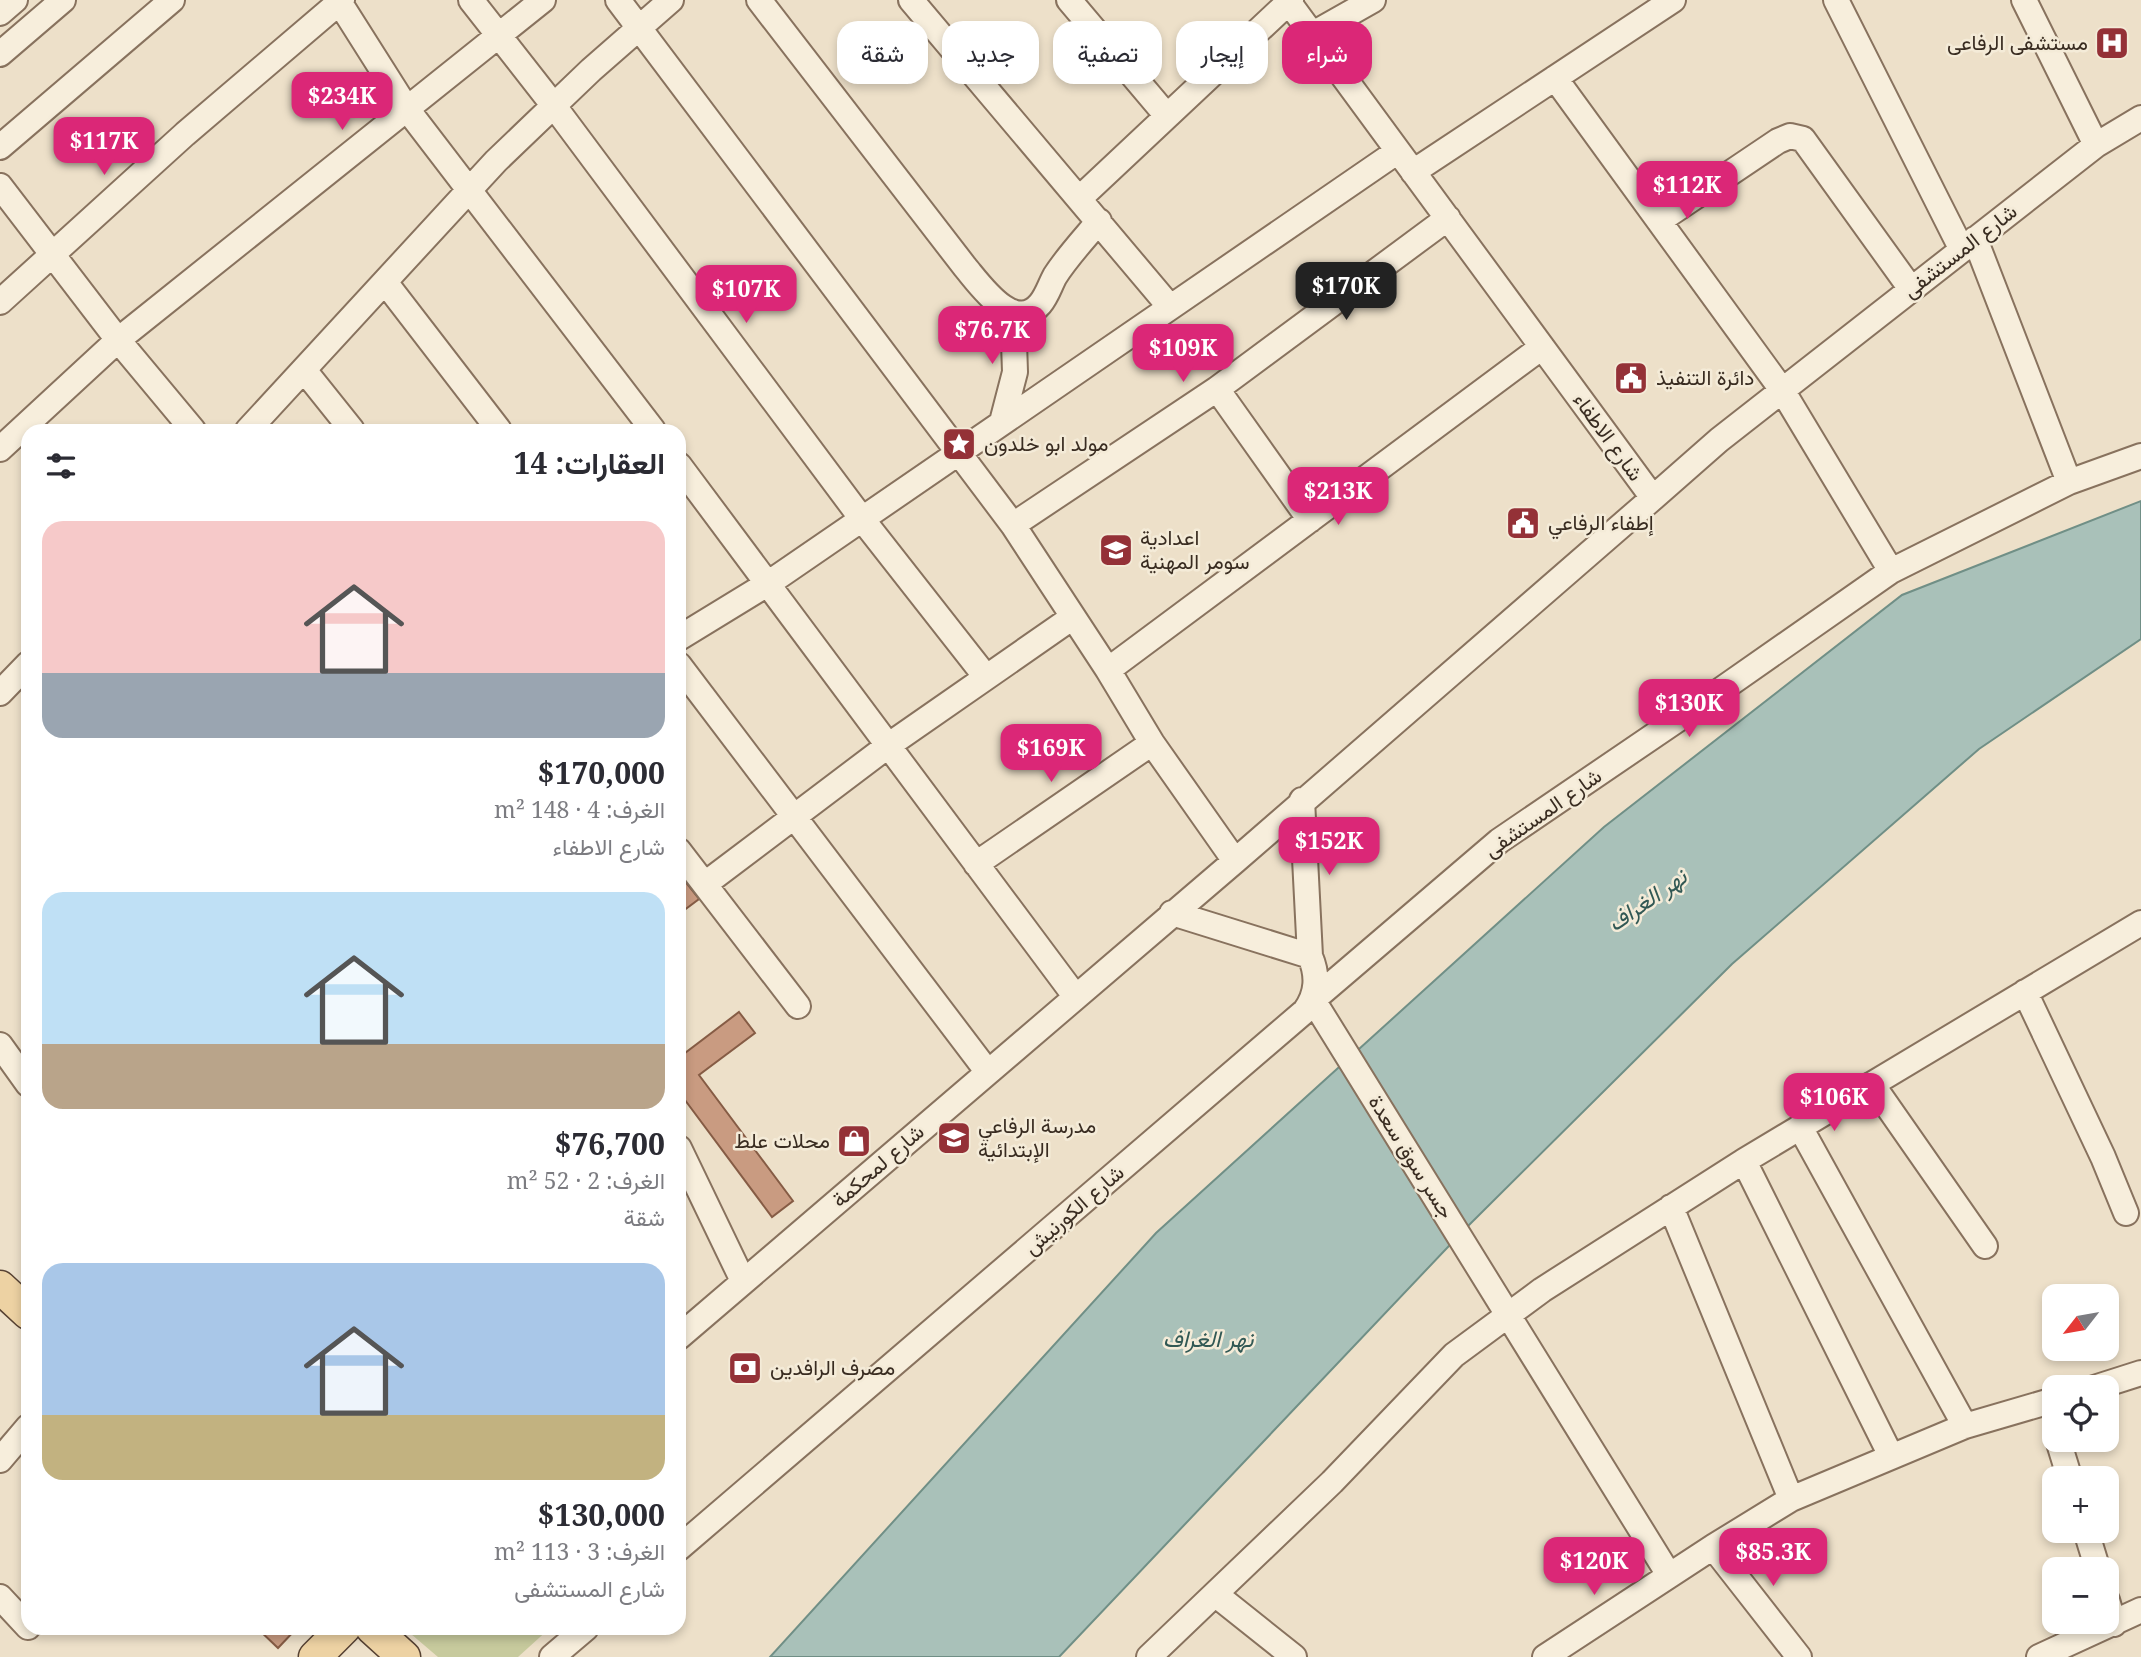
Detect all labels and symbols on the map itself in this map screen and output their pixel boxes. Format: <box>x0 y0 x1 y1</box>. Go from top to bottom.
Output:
hospital icon: مستشفی الرفاعی <box>2093 24 2131 62</box>
place label: مستشفی الرفاعی <box>1947 28 2088 56</box>
pin: $234K <box>293 72 391 132</box>
pin: $117K <box>55 118 153 177</box>
pin: $112K <box>1638 162 1736 221</box>
street label: شارع المستشفى <box>1897 197 2023 304</box>
pin: $170K <box>1297 262 1395 322</box>
pin: $107K <box>697 266 795 325</box>
pin: $76.7K <box>935 306 1049 366</box>
pin: $109K <box>1134 324 1232 384</box>
public building icon: دائرة التنفيذ <box>1612 359 1650 397</box>
place label: دائرة التنفيذ <box>1656 363 1754 391</box>
street label: شارع الاطفاء <box>1567 387 1650 487</box>
place icon: مولد ابو خلدون <box>940 425 978 463</box>
place label: مولد ابو خلدون <box>984 429 1109 457</box>
pin: $213K <box>1289 468 1387 527</box>
public building icon: إطفاء الرفاعي <box>1504 504 1542 542</box>
place label: إطفاء الرفاعي <box>1548 508 1654 540</box>
place label: اعدادية سومر المهنية <box>1140 523 1250 575</box>
school or university icon: اعدادية سومر المهنية <box>1097 531 1135 569</box>
pin: $130K <box>1640 680 1738 739</box>
pin: $169K <box>1002 724 1100 784</box>
street label: شارع المستشفى <box>1478 761 1607 864</box>
pin: $152K <box>1280 818 1378 877</box>
water label: نهر الغراف <box>1600 859 1694 938</box>
pin: $106K <box>1785 1074 1883 1133</box>
street label: جسر سوق سعدة <box>1363 1089 1461 1224</box>
place label: مدرسة الرفاعي الإبتدائية <box>978 1111 1096 1164</box>
street label: شارع لمحكمة <box>825 1117 930 1214</box>
school or university icon: مدرسة الرفاعي الإبتدائية <box>935 1119 973 1157</box>
shop icon: محلات علط <box>835 1122 873 1160</box>
place label: محلات علط <box>734 1126 830 1154</box>
street label: شارع الكورنيش <box>1017 1158 1130 1261</box>
north arrow <box>2042 1284 2119 1362</box>
water label: نهر الغراف <box>1163 1322 1255 1354</box>
bank icon: مصرف الرافدين <box>726 1349 764 1387</box>
place label: مصرف الرافدين <box>770 1353 895 1381</box>
pin: $85.3K <box>1716 1528 1830 1588</box>
pin: $120K <box>1545 1538 1643 1597</box>

